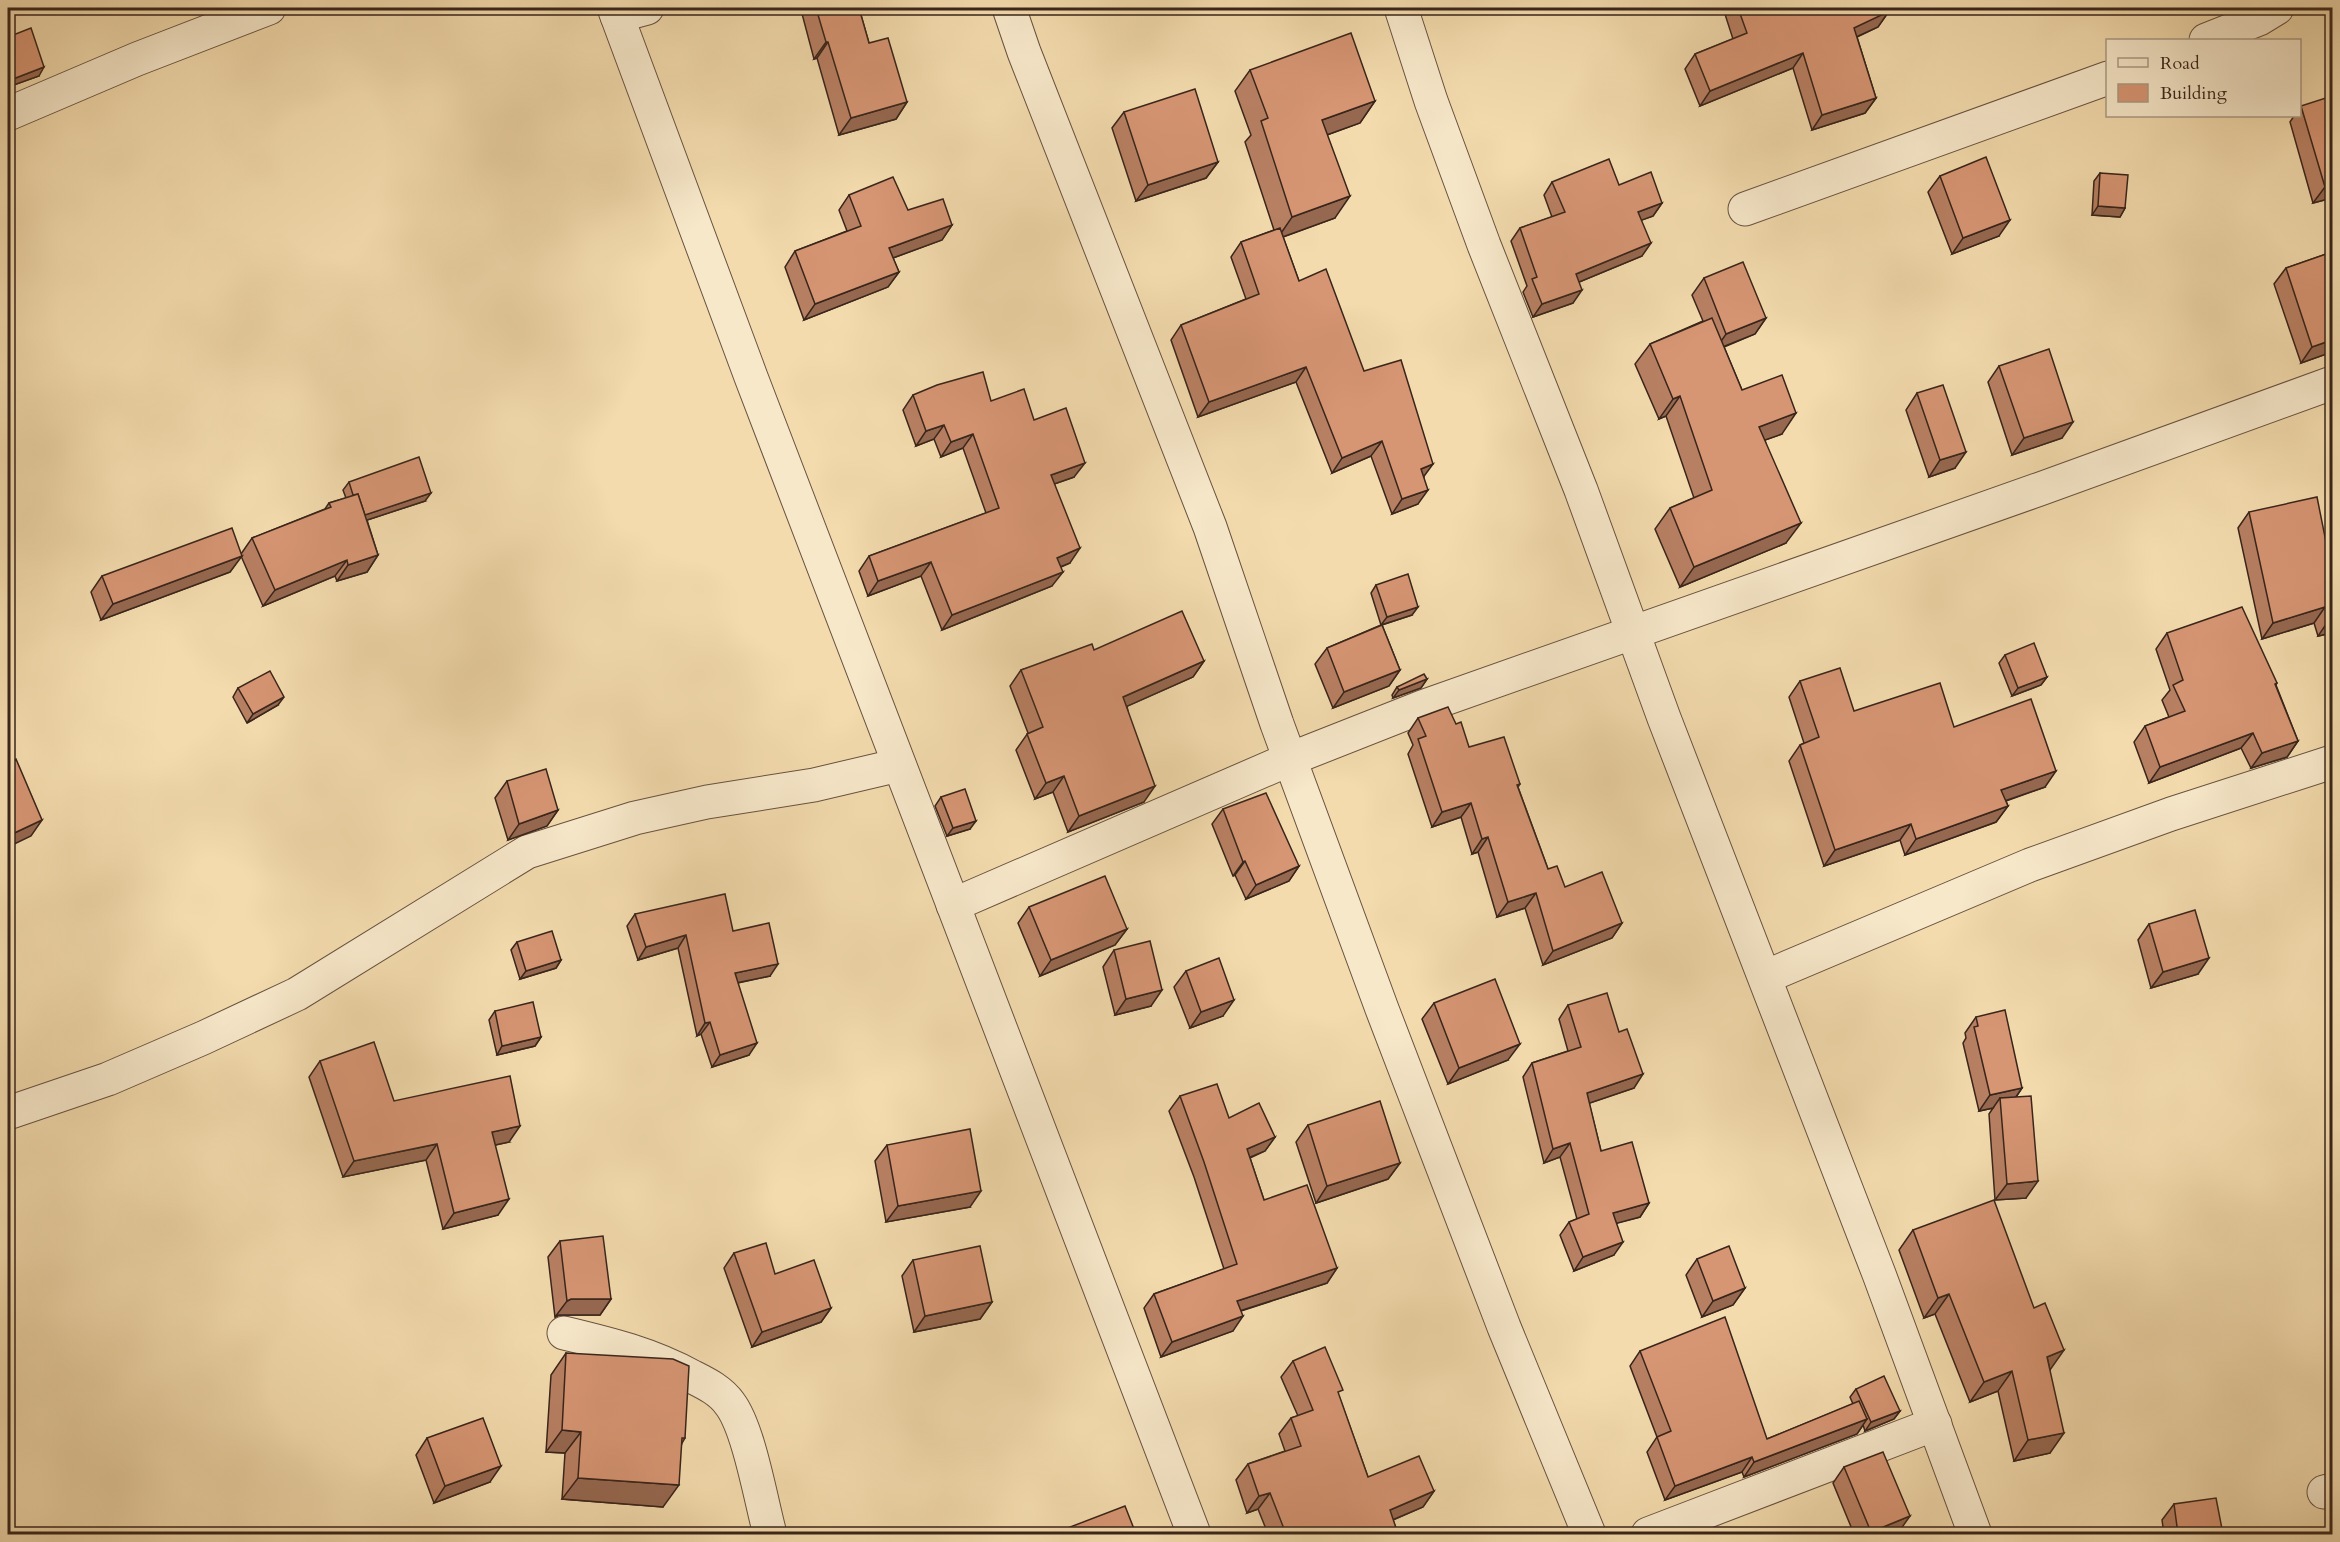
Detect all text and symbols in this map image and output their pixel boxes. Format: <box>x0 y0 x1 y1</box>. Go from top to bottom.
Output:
legend <box>2106 39 2301 117</box>
text: Road <box>2160 51 2200 76</box>
text: Building <box>2160 81 2228 106</box>

